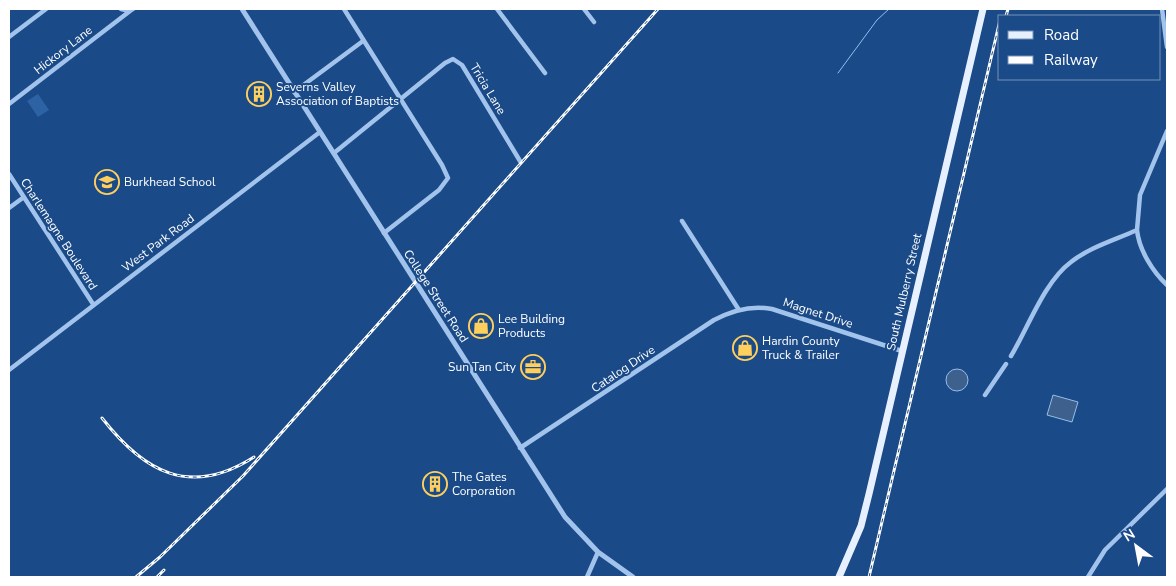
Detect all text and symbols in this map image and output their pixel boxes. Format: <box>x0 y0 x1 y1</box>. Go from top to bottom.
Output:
legend <box>998 15 1161 80</box>
street label: Hickory Lane <box>31 22 95 78</box>
text: Road <box>1044 25 1079 45</box>
text: Railway <box>1044 50 1098 70</box>
street label: Tricia Lane <box>466 60 510 118</box>
place label: Severns Valley Association of Baptists <box>276 79 399 109</box>
building icon: Severns Valley Association of Baptists <box>246 81 272 107</box>
school or university icon: Burkhead School <box>94 169 120 195</box>
place label: Burkhead School <box>124 174 216 190</box>
street label: Charlemagne Boulevard <box>17 175 101 293</box>
street label: West Park Road <box>119 210 197 276</box>
street label: South Mulberry Street <box>883 231 925 352</box>
street label: College Street Road <box>400 246 472 346</box>
street label: Magnet Drive <box>781 294 855 332</box>
place label: Lee Building Products <box>498 311 565 341</box>
shop icon: Lee Building Products <box>468 313 494 339</box>
place label: Hardin County Truck & Trailer <box>762 333 841 363</box>
shop icon: Hardin County Truck & Trailer <box>732 335 758 361</box>
street label: Catalog Drive <box>588 342 658 396</box>
office icon: Sun Tan City <box>520 354 546 380</box>
place label: Sun Tan City <box>448 359 517 375</box>
place label: The Gates Corporation <box>452 469 515 499</box>
building icon: The Gates Corporation <box>422 471 448 497</box>
north arrow <box>1111 521 1161 571</box>
text: N <box>1120 525 1139 546</box>

